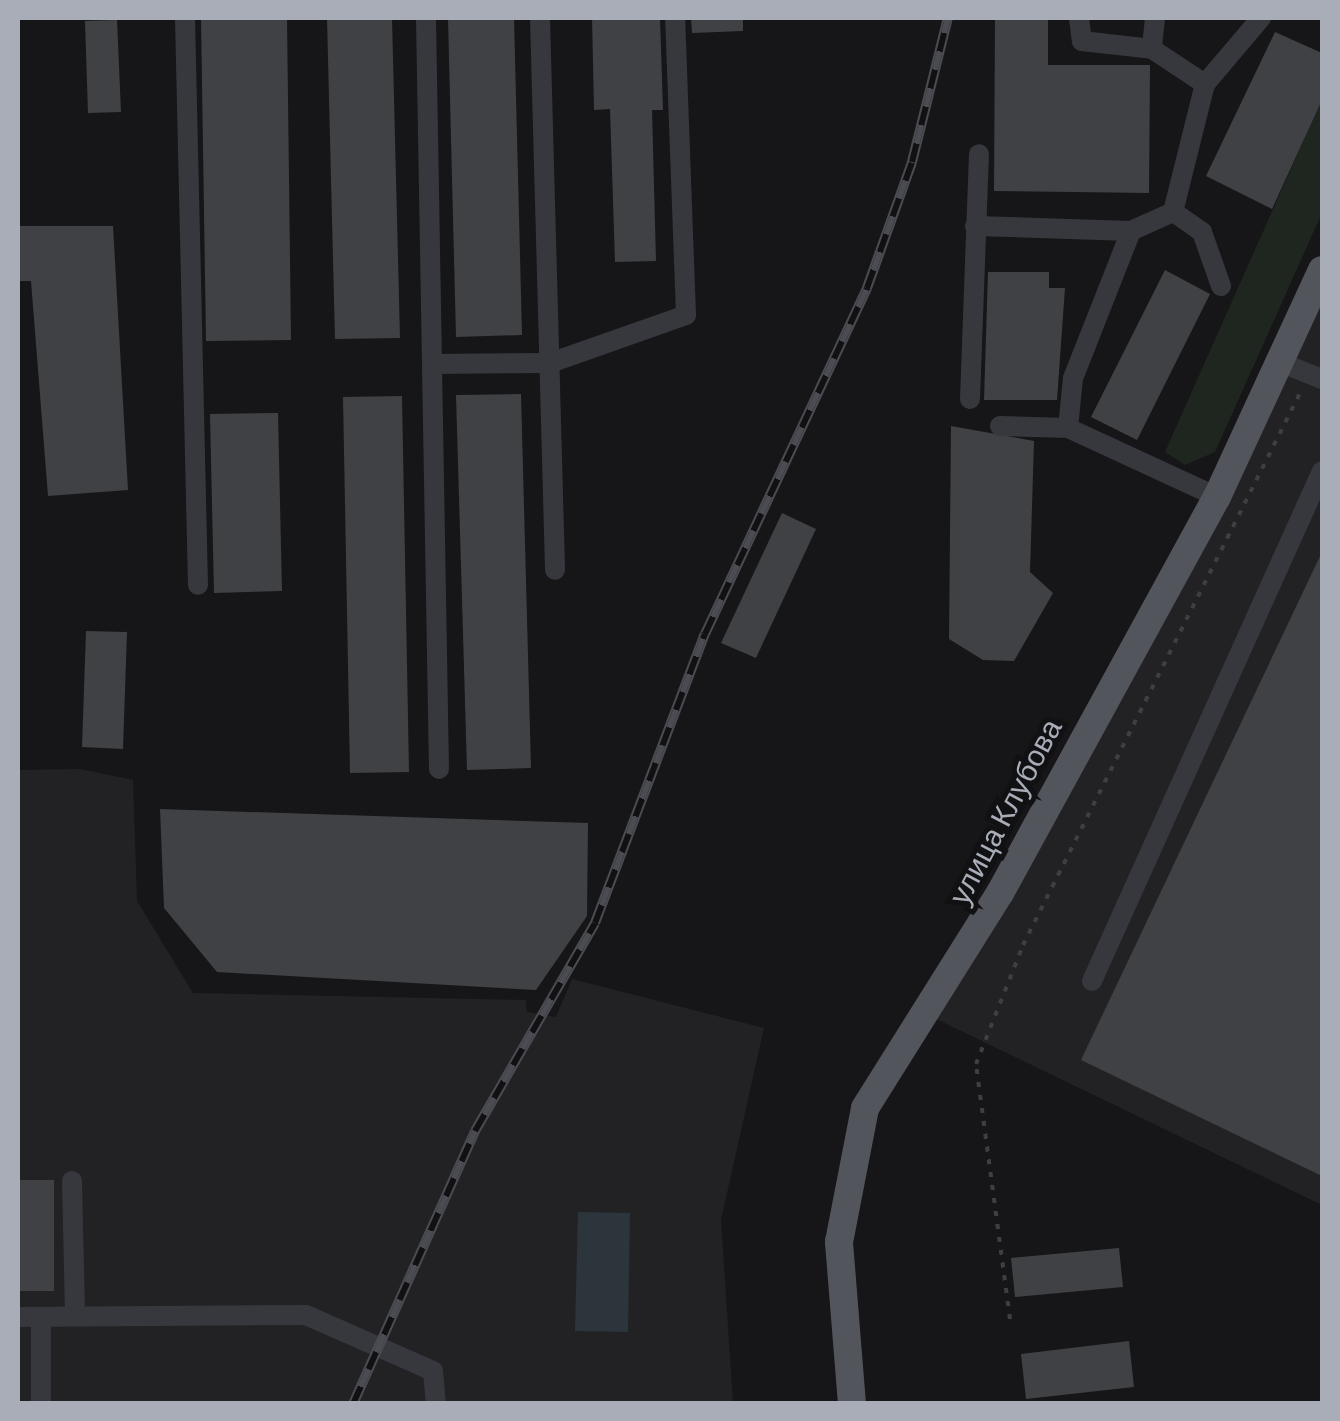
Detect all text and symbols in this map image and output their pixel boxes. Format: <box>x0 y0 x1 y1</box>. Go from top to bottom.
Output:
street label: улица Клубова <box>940 712 1068 910</box>

